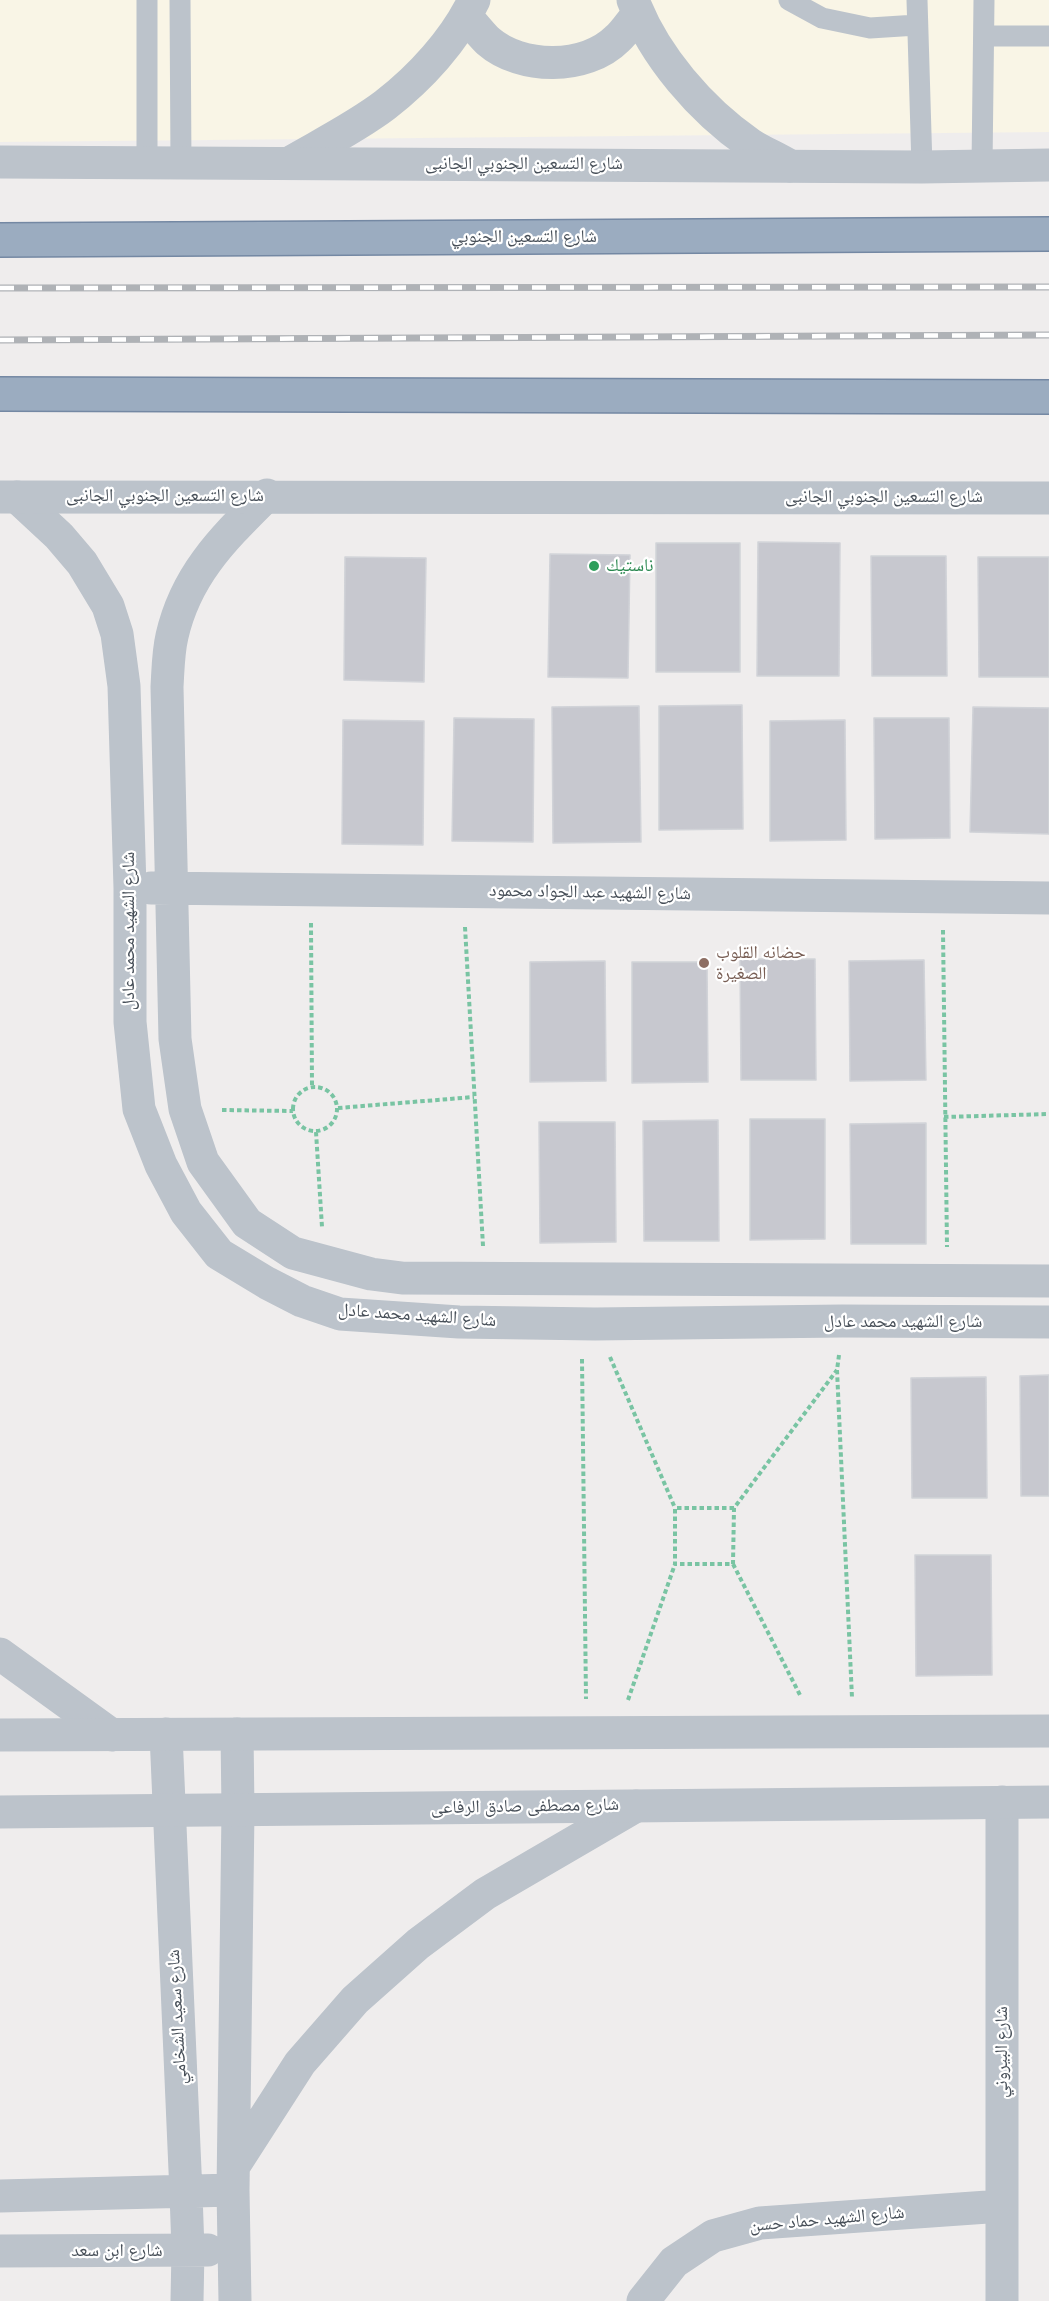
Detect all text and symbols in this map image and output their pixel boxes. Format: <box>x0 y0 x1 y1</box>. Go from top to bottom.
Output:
street label: شارع التسعين الجنوبي الجانبى <box>425 153 623 175</box>
street label: شارع التسعين الجنوبي <box>451 226 597 248</box>
street label: شارع التسعين الجنوبي الجانبى <box>66 485 264 507</box>
street label: شارع التسعين الجنوبي الجانبى <box>785 486 983 508</box>
place label: ناستيك <box>606 555 654 577</box>
marker: ناستيك <box>587 559 601 573</box>
street label: شارع الشهيد محمد عادل <box>118 852 140 1010</box>
street label: شارع الشهيد عبد الجواد محمود <box>489 880 691 906</box>
place label: حضانه القلوب الصغيرة <box>716 942 806 984</box>
marker: حضانه القلوب الصغيرة <box>697 956 711 970</box>
street label: شارع الشهيد محمد عادل <box>337 1300 497 1332</box>
street label: شارع الشهيد محمد عادل <box>824 1311 982 1333</box>
street label: شارع مصطفى صادق الرفاعى <box>431 1795 619 1819</box>
street label: شارع سعيد الشخامي <box>164 1949 192 2085</box>
street label: شارع البيروني <box>991 2006 1013 2098</box>
street label: شارع الشهيد حماد حسن <box>749 2202 905 2238</box>
street label: شارع ابن سعد <box>71 2240 163 2262</box>

